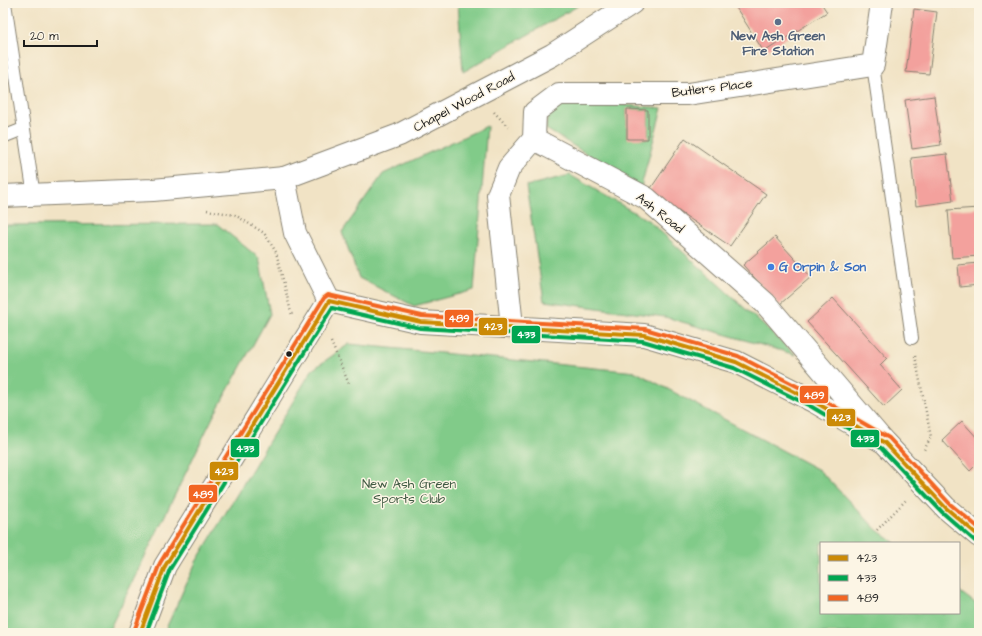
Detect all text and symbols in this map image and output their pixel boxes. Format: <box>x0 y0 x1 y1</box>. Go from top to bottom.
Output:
marker: New Ash Green Fire Station <box>773 17 783 27</box>
scale bar <box>24 22 97 48</box>
place label: New Ash Green Fire Station <box>731 27 826 60</box>
text: 20 m <box>30 28 59 45</box>
street label: Chapel Wood Road <box>410 68 518 136</box>
street label: Butlers Place <box>671 74 753 102</box>
street label: Ash Road <box>632 189 688 238</box>
place label: G Orpin & Son <box>779 258 867 277</box>
marker: G Orpin & Son <box>766 262 776 272</box>
line badge: 489 <box>444 309 474 328</box>
text: 489 <box>449 311 469 326</box>
line badge: 423 <box>478 317 508 336</box>
text: 423 <box>483 319 503 334</box>
line badge: 433 <box>511 325 541 344</box>
text: 433 <box>517 327 536 342</box>
unlabelled marker <box>284 349 294 359</box>
line badge: 489 <box>799 385 829 404</box>
text: 489 <box>804 388 824 403</box>
line badge: 423 <box>826 408 856 427</box>
text: 423 <box>831 410 851 425</box>
line badge: 433 <box>850 429 880 448</box>
text: 433 <box>856 431 875 446</box>
line badge: 433 <box>230 438 260 458</box>
text: 433 <box>236 441 255 456</box>
line badge: 423 <box>209 461 239 481</box>
text: 423 <box>214 464 234 479</box>
park label: New Ash Green Sports Club <box>362 475 457 508</box>
line badge: 489 <box>188 484 218 503</box>
text: 489 <box>193 487 213 502</box>
legend <box>820 542 960 614</box>
text: 423 <box>856 550 877 567</box>
text: 433 <box>856 570 876 587</box>
text: 489 <box>856 590 879 607</box>

